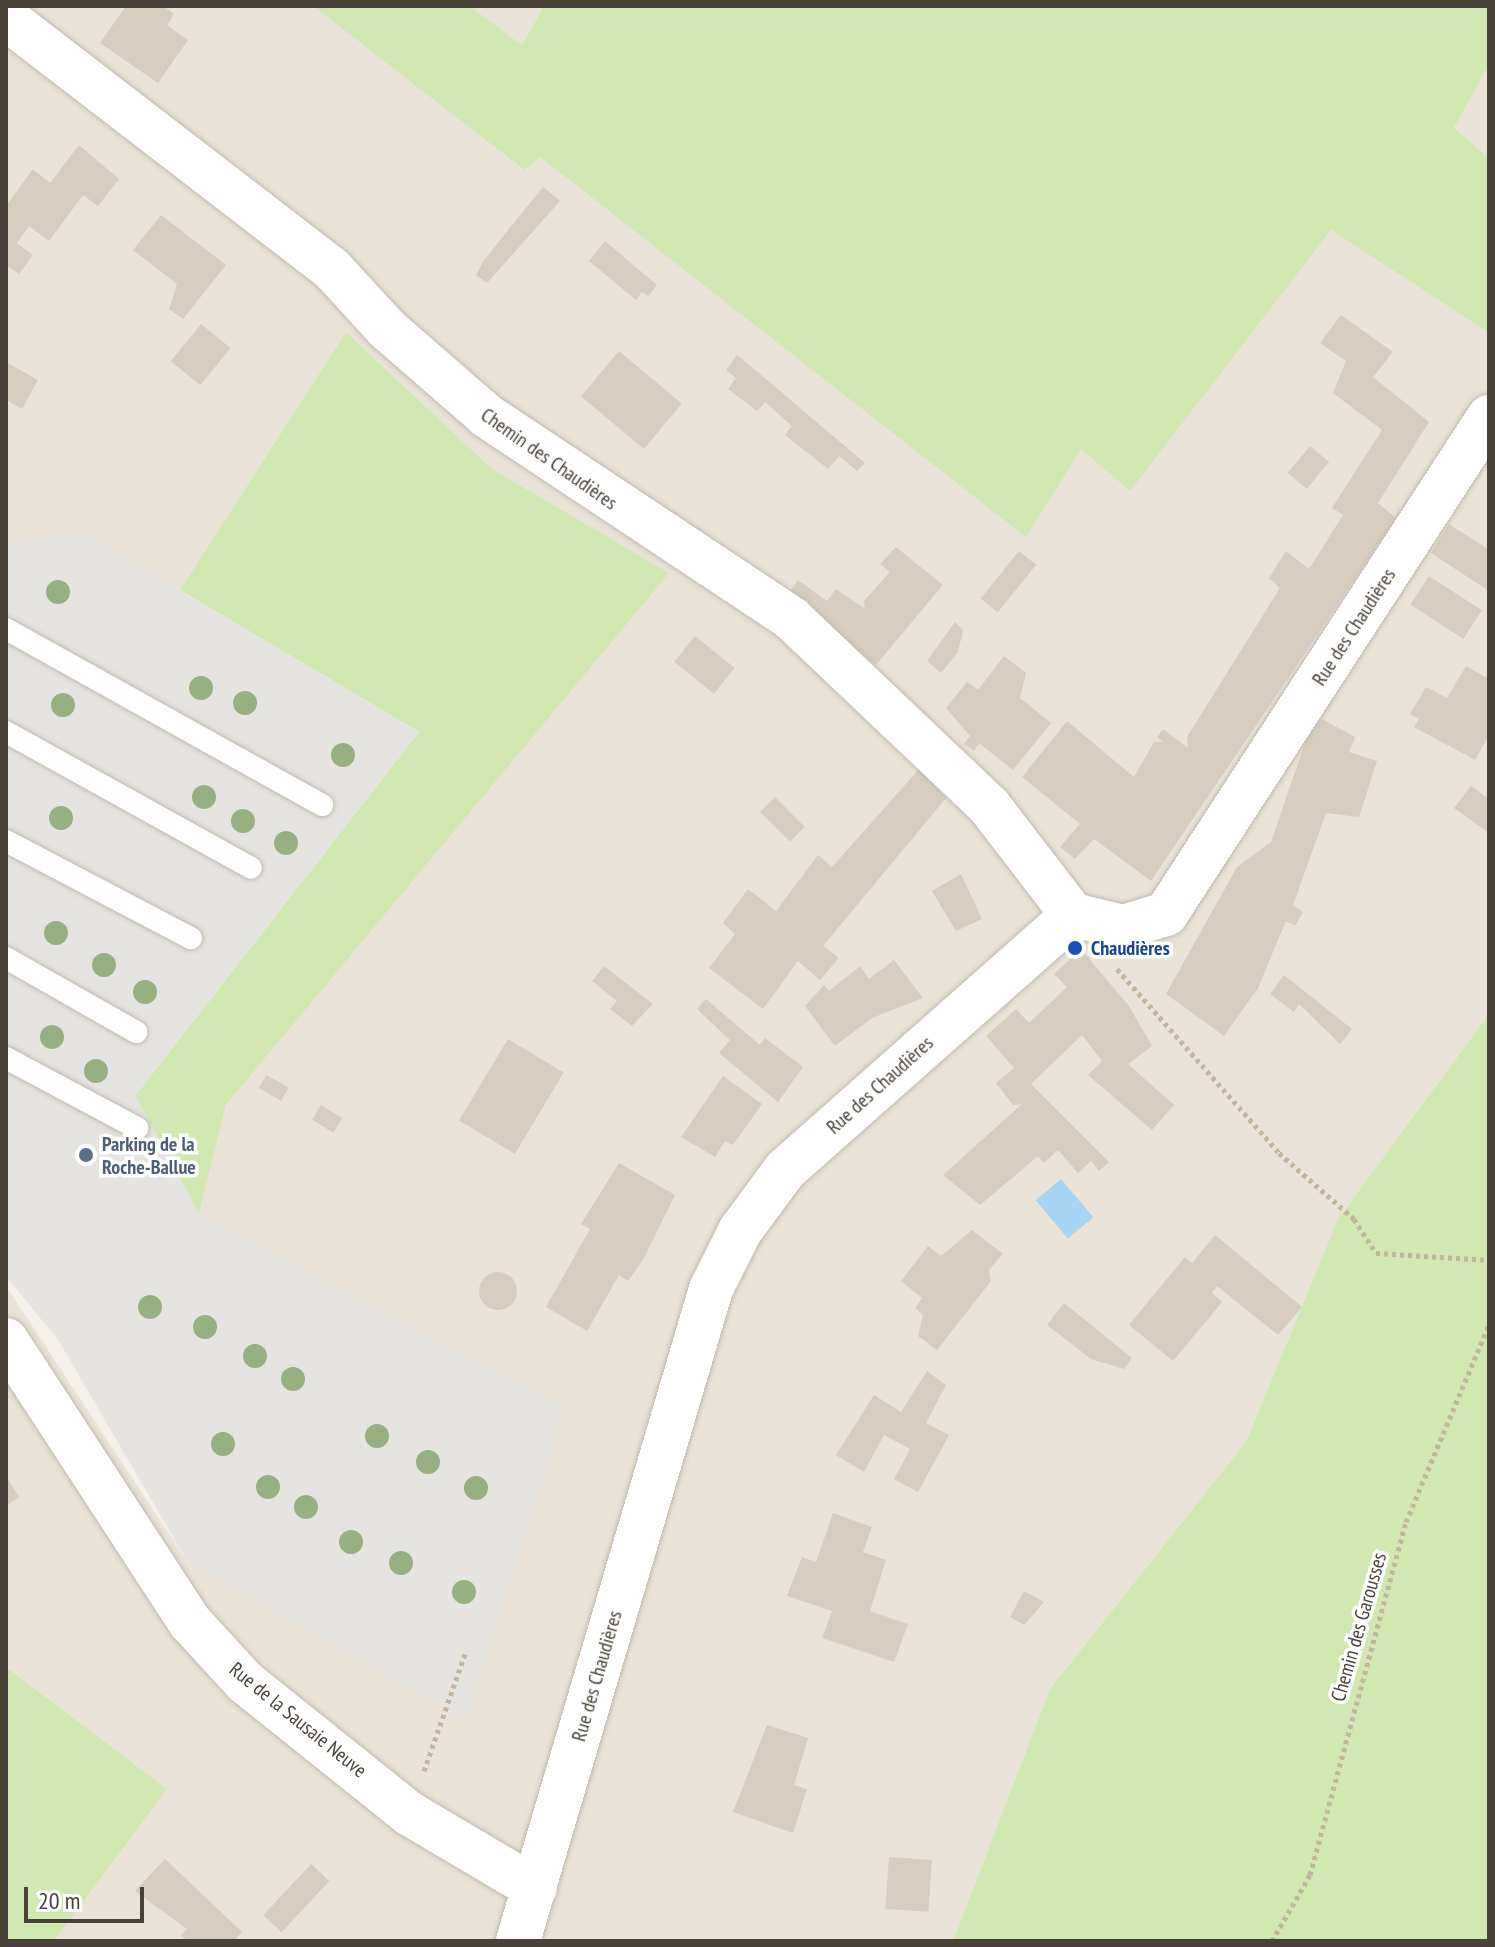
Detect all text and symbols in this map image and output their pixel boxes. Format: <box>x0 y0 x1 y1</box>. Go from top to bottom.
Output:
street label: Chemin des Chaudières <box>476 403 622 515</box>
street label: Rue des Chaudières <box>1307 564 1401 690</box>
place label: Chaudières <box>1091 936 1170 960</box>
marker: Chaudières <box>1066 939 1084 957</box>
street label: Rue des Chaudières <box>822 1031 938 1139</box>
place label: Parking de la Roche-Ballue <box>102 1132 196 1179</box>
marker: Parking de la Roche-Ballue <box>77 1146 95 1164</box>
street label: Chemin des Garousses <box>1326 1550 1392 1704</box>
street label: Rue des Chaudières <box>567 1608 627 1744</box>
street label: Rue de la Sausaie Neuve <box>225 1657 371 1783</box>
scale bar <box>28 1871 148 1921</box>
text: 20 m <box>38 1885 80 1916</box>

